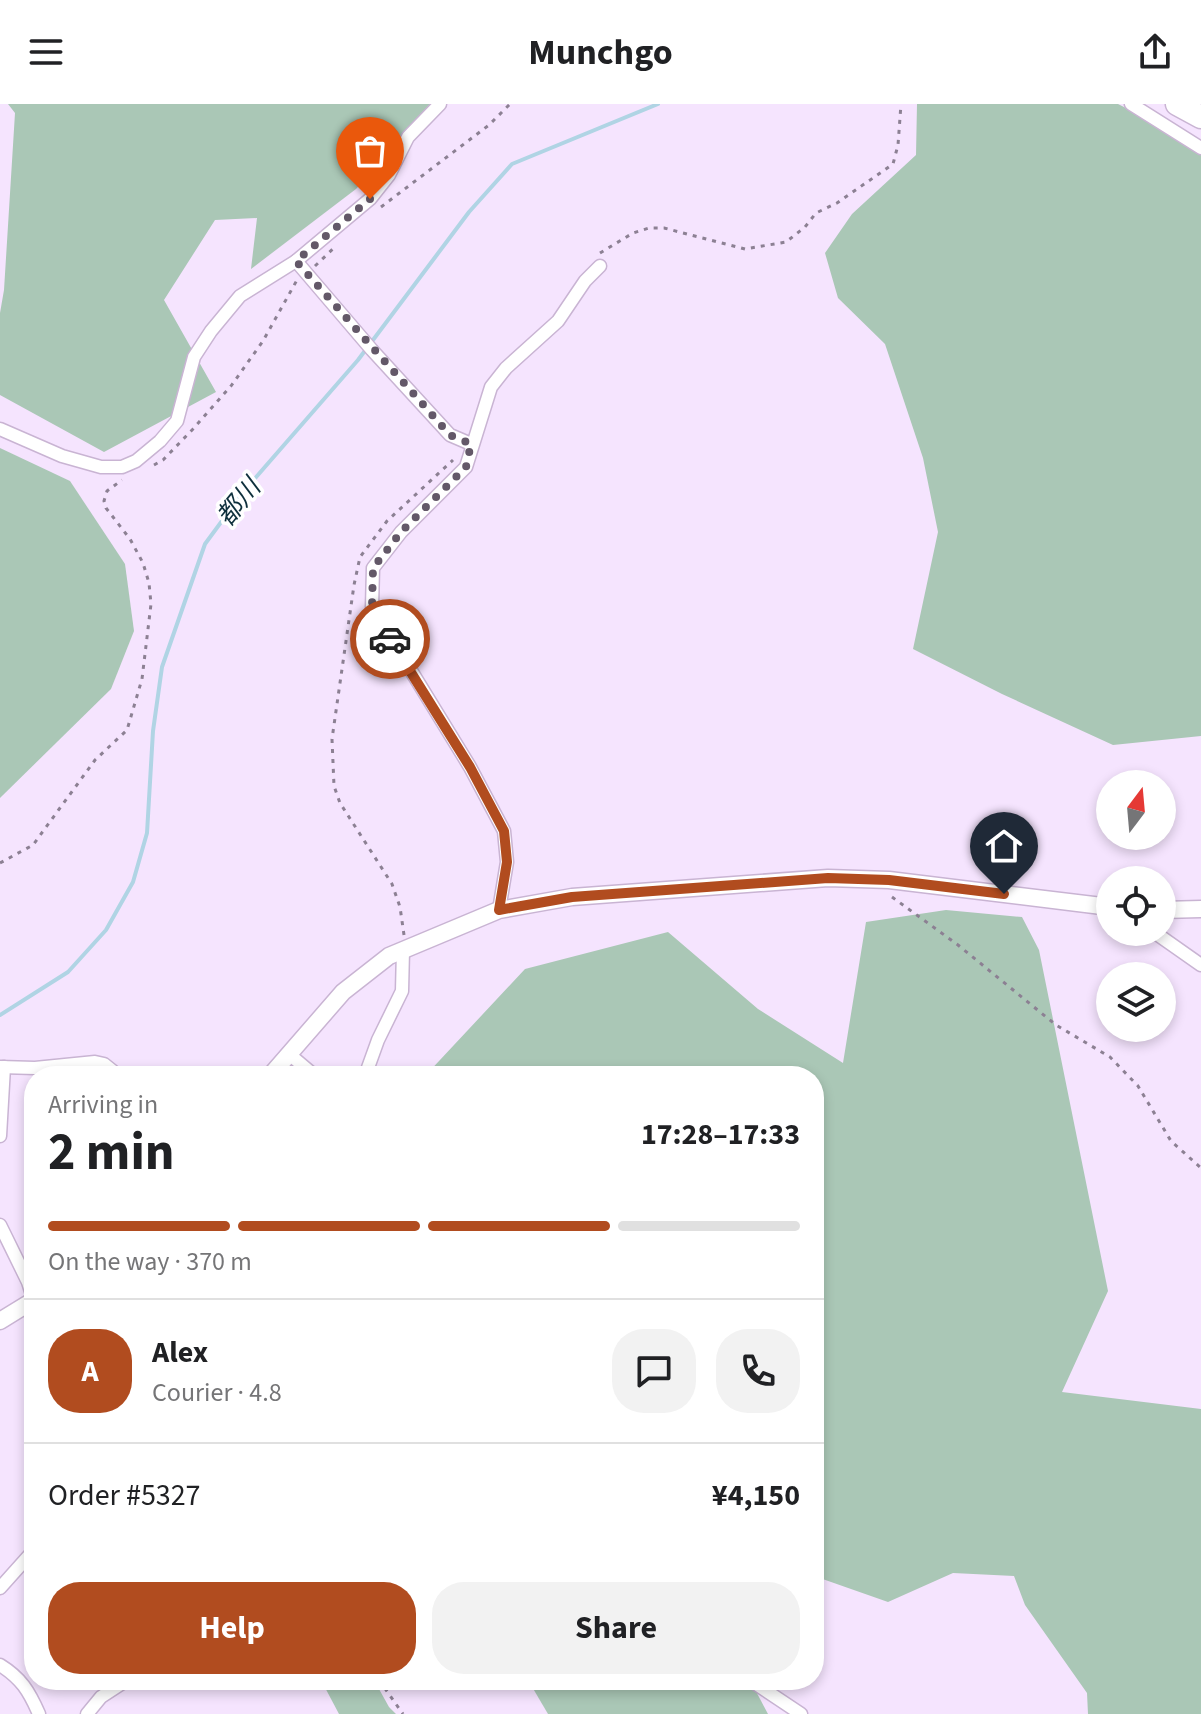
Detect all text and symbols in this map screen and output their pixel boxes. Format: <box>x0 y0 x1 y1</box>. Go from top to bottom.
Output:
text: Munchgo <box>528 27 673 78</box>
icon: menu <box>24 30 68 74</box>
icon: share <box>1133 30 1177 74</box>
pin <box>336 117 404 199</box>
icon: bag <box>348 129 392 173</box>
water label: 都川 <box>208 468 271 534</box>
courier <box>350 599 430 679</box>
icon: car <box>368 617 412 661</box>
north arrow <box>1096 770 1176 850</box>
map controls <box>1096 770 1176 1042</box>
pin <box>970 812 1038 894</box>
icon: home <box>982 824 1026 868</box>
button: locate <box>1096 866 1176 946</box>
button: layers <box>1096 962 1176 1042</box>
text: Arriving in <box>48 1086 158 1123</box>
text: 17:28–17:33 <box>641 1113 800 1156</box>
text: 2 min <box>48 1116 175 1190</box>
text: On the way · 370 m <box>48 1243 252 1280</box>
button: chat <box>612 1329 696 1413</box>
button: phone <box>716 1329 800 1413</box>
text: Alex <box>152 1331 208 1374</box>
text: A <box>81 1350 99 1393</box>
text: Courier · 4.8 <box>152 1374 282 1411</box>
text: Order #5327 <box>48 1474 201 1517</box>
text: ¥4,150 <box>712 1474 800 1517</box>
button: Help <box>48 1582 416 1674</box>
button: Share <box>432 1582 800 1674</box>

